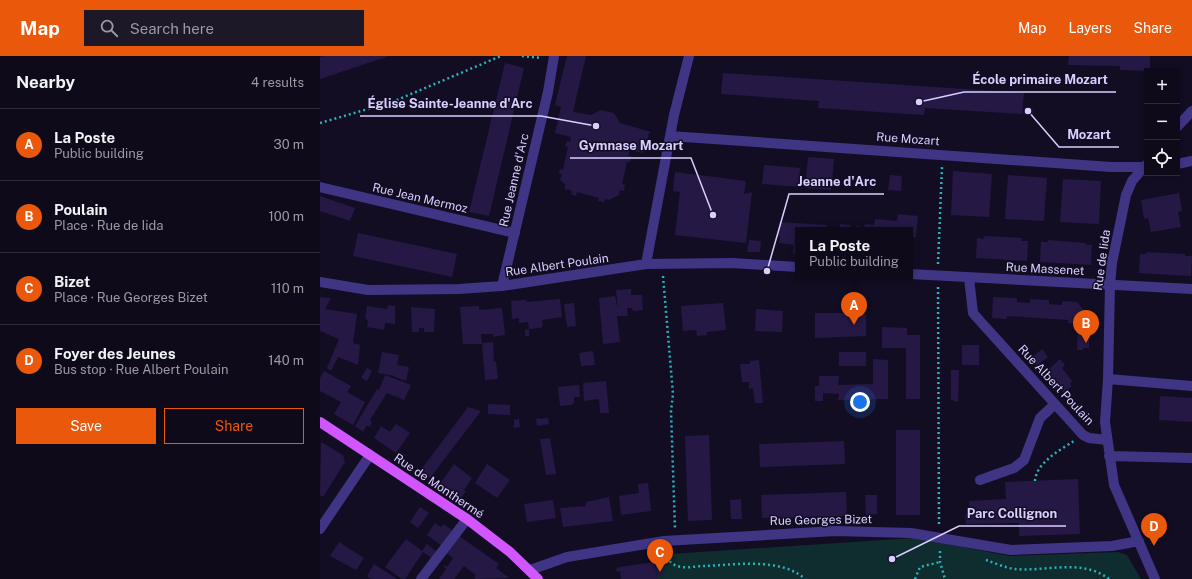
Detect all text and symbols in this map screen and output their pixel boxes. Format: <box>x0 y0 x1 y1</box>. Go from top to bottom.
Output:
search box <box>84 10 364 46</box>
text: Map <box>20 17 60 39</box>
icon: search <box>98 17 120 39</box>
text: Search here <box>130 20 214 37</box>
text: Map <box>1018 20 1046 36</box>
text: Layers <box>1068 20 1112 36</box>
text: Share <box>1134 20 1172 36</box>
callout: École primaire Mozart <box>964 67 1116 92</box>
map controls <box>1144 68 1180 176</box>
button: + <box>1144 68 1180 104</box>
text: École primaire Mozart <box>972 71 1108 87</box>
text: Nearby <box>16 72 75 92</box>
text: 4 results <box>251 75 304 90</box>
callout: Église Sainte-Jeanne d'Arc <box>360 91 541 116</box>
text: Église Sainte-Jeanne d'Arc <box>367 95 533 111</box>
button: − <box>1144 104 1180 140</box>
callout: Mozart <box>1059 122 1119 147</box>
text: Mozart <box>1067 127 1111 142</box>
text: La Poste <box>54 129 115 146</box>
street label: Rue Mozart <box>876 130 940 148</box>
street label: Rue Jeanne d'Arc <box>496 132 532 228</box>
callout: Gymnase Mozart <box>570 133 691 158</box>
text: A <box>24 137 34 152</box>
text: 30 m <box>274 137 304 152</box>
text: Gymnase Mozart <box>579 138 683 153</box>
button: locate <box>1144 140 1180 176</box>
text: Public building <box>54 146 144 161</box>
callout: Jeanne d'Arc <box>789 169 884 194</box>
text: Jeanne d'Arc <box>798 174 876 189</box>
street label: Rue Jean Mermoz <box>371 180 469 216</box>
text: Poulain <box>54 201 107 218</box>
text: B <box>25 209 33 224</box>
text: 100 m <box>268 209 304 224</box>
text: Place · Rue de Iida <box>54 218 163 233</box>
popup <box>795 227 913 279</box>
street label: Rue de Iida <box>1091 229 1113 291</box>
text: La Poste <box>809 237 870 254</box>
street label: Rue Albert Poulain <box>504 251 610 279</box>
text: Public building <box>809 254 899 269</box>
street label: Rue Massenet <box>1005 260 1085 278</box>
text: Bizet <box>54 273 90 290</box>
text: C <box>24 281 34 296</box>
text: 110 m <box>271 281 304 296</box>
text: Place · Rue Georges Bizet <box>54 290 208 305</box>
pin: A <box>841 292 867 325</box>
pin: B <box>1073 310 1099 343</box>
street label: Rue Albert Poulain <box>1015 342 1097 428</box>
text: Foyer des Jeunes <box>54 345 176 362</box>
text: D <box>24 353 34 368</box>
text: 140 m <box>268 353 304 368</box>
text: Bus stop · Rue Albert Poulain <box>54 362 229 377</box>
your location <box>850 392 870 412</box>
button: Save <box>16 408 156 444</box>
button: Share <box>164 408 304 444</box>
street label: Rue de Monthermé <box>391 451 487 521</box>
callout: Parc Collignon <box>959 501 1066 526</box>
text: Parc Collignon <box>967 506 1057 521</box>
street label: Rue Georges Bizet <box>770 512 873 528</box>
pin: D <box>1141 513 1167 546</box>
pin: C <box>647 539 673 572</box>

